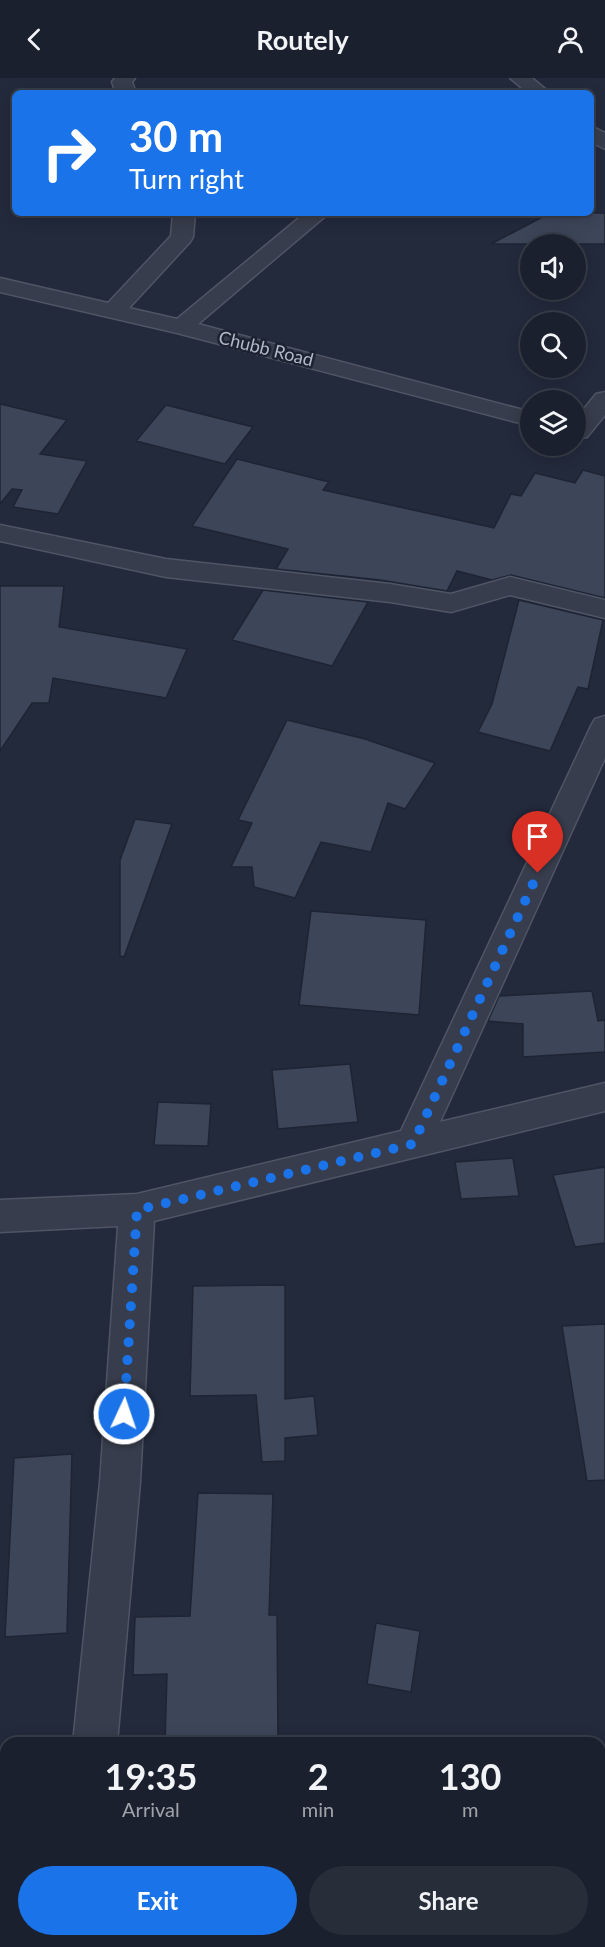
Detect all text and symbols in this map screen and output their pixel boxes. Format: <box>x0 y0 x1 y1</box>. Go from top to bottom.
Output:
icon: back <box>18 23 51 56</box>
text: Routely <box>256 23 349 56</box>
icon: person <box>554 23 587 56</box>
text: 30 m <box>129 111 223 161</box>
icon: right <box>30 114 108 192</box>
text: Turn right <box>129 162 244 195</box>
map controls <box>520 234 586 456</box>
button: sound <box>520 234 586 300</box>
button: search <box>520 312 586 378</box>
street label: Chubb Road <box>217 326 316 370</box>
button: layers <box>520 390 586 456</box>
pin <box>512 811 563 873</box>
icon: arrive <box>521 820 554 853</box>
position arrow <box>92 1382 156 1446</box>
text: 19:35 <box>105 1754 197 1798</box>
text: 2 <box>308 1754 329 1798</box>
text: 130 <box>439 1754 501 1798</box>
text: Arrival <box>122 1797 180 1821</box>
text: min <box>302 1797 334 1821</box>
text: m <box>462 1797 478 1821</box>
button: Exit <box>18 1866 297 1935</box>
button: Share <box>309 1866 588 1935</box>

